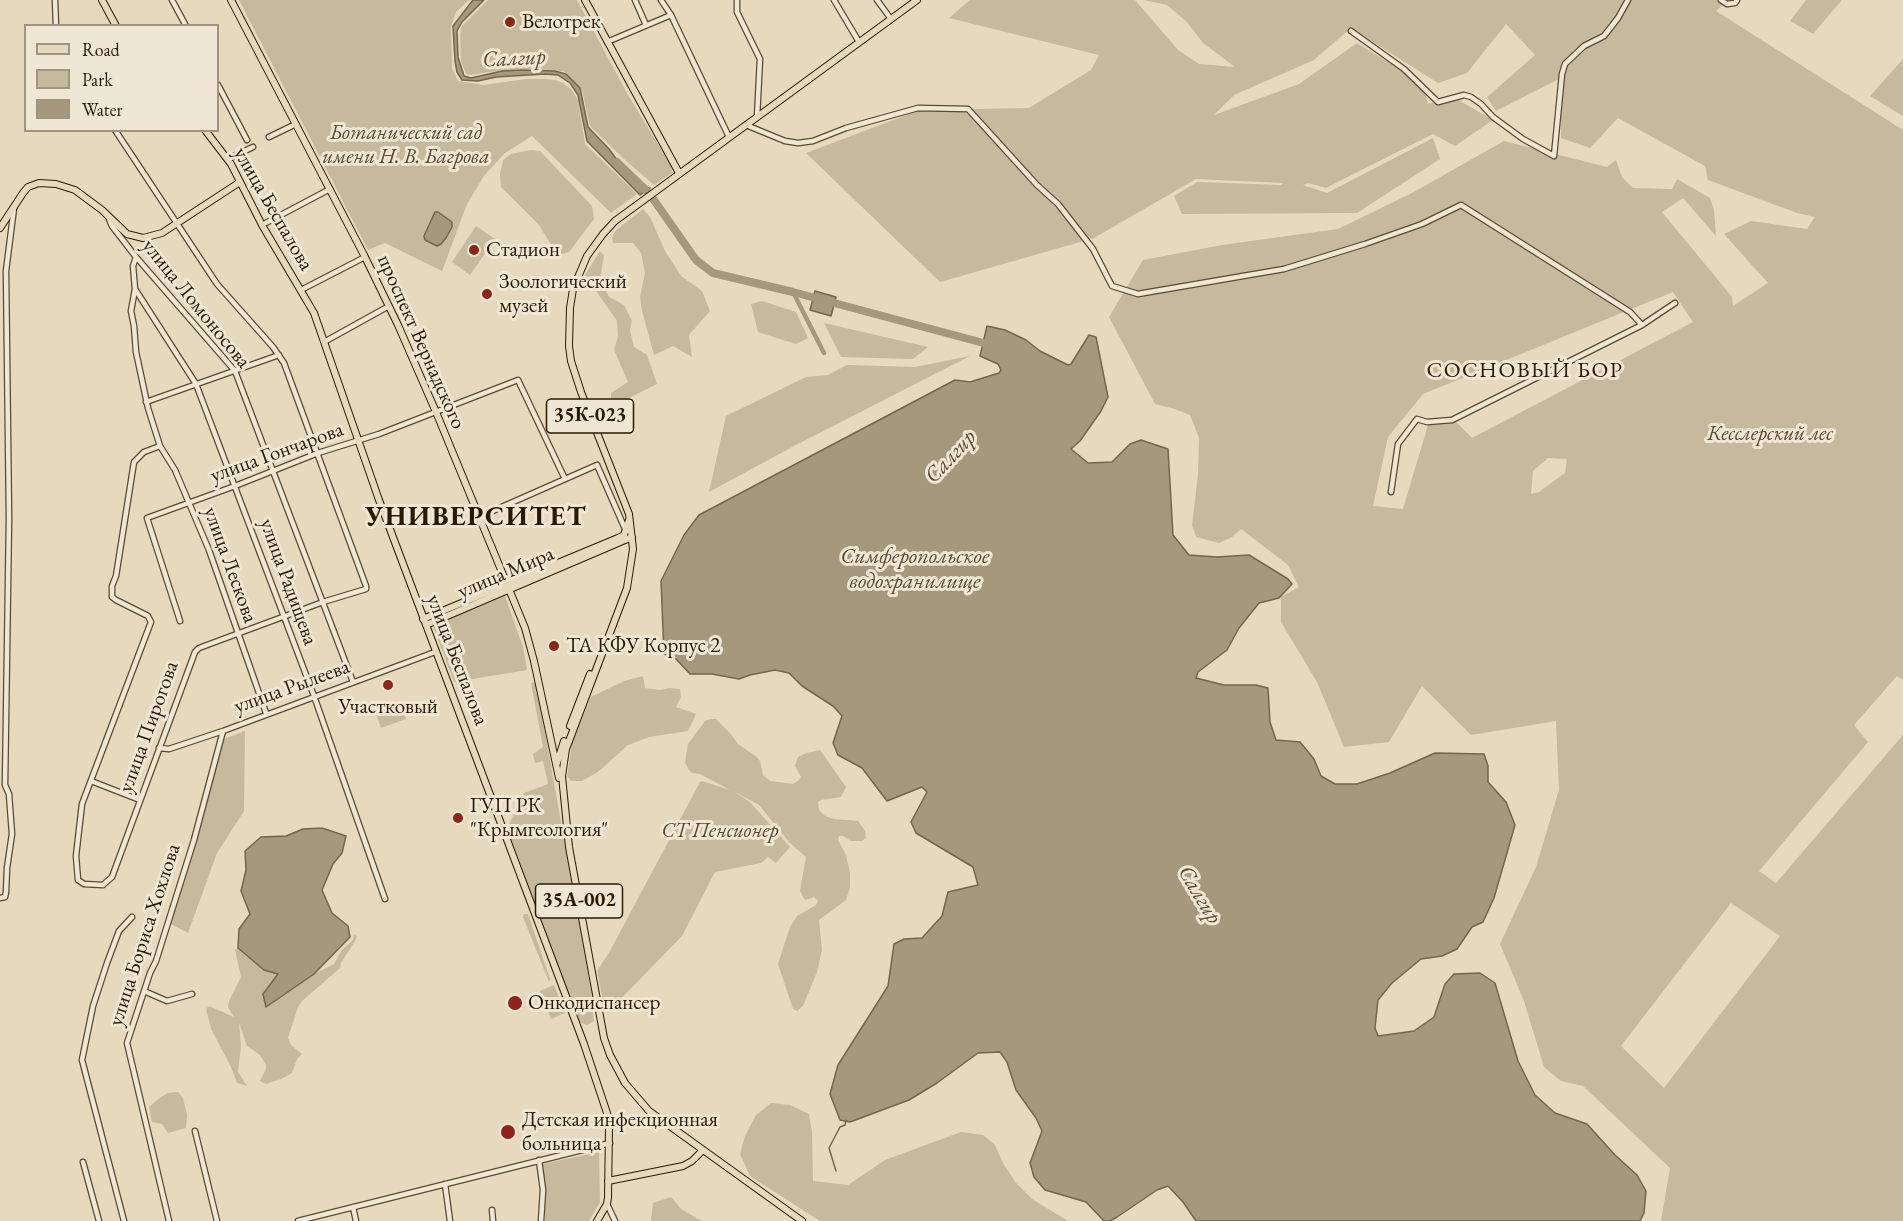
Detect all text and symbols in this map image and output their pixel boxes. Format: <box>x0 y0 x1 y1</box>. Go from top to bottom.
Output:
place label: Велотрек <box>522 9 601 35</box>
marker: Велотрек <box>503 15 517 29</box>
legend <box>24 24 219 132</box>
text: Road <box>82 38 120 61</box>
water label: Салгир <box>482 44 546 74</box>
text: Park <box>82 68 113 91</box>
text: Water <box>82 98 123 121</box>
park label: Ботанический сад имени Н. В. Багрова <box>323 120 489 170</box>
street label: улица Беспалова <box>227 143 319 275</box>
street label: улица Ломоносова <box>136 234 256 374</box>
place label: Стадион <box>486 237 560 263</box>
marker: Стадион <box>467 243 481 257</box>
street label: проспект Вернадского <box>371 251 471 433</box>
place label: Зоологический музей <box>499 269 627 319</box>
marker: Зоологический музей <box>480 287 494 301</box>
district label: СОСНОВЫЙ БОР <box>1427 358 1623 384</box>
road number: 35К-023 <box>546 399 634 433</box>
street label: улица Гончарова <box>207 417 347 489</box>
park label: Кесслерский лес <box>1707 421 1833 447</box>
water label: Салгир <box>920 425 982 489</box>
district label: УНИВЕРСИТЕТ <box>365 502 587 534</box>
street label: улица Лескова <box>197 504 263 626</box>
street label: улица Радищева <box>253 515 323 649</box>
street label: улица Мира <box>454 541 558 605</box>
water label: Симферопольское водохранилище <box>841 544 989 596</box>
street label: улица Беспалова <box>420 591 494 729</box>
place label: ТА КФУ Корпус 2 <box>566 633 720 659</box>
marker: ТА КФУ Корпус 2 <box>547 639 561 653</box>
street label: улица Рылеева <box>231 654 353 720</box>
street label: улица Пирогова <box>114 658 184 796</box>
marker: Участковый <box>381 678 395 692</box>
place label: Участковый <box>338 694 438 720</box>
place label: ГУП РК "Крымгеология" <box>470 793 608 843</box>
marker: ГУП РК "Крымгеология" <box>451 811 465 825</box>
park label: СТ Пенсионер <box>661 818 779 844</box>
street label: улица Бориса Хохлова <box>104 841 186 1029</box>
water label: Салгир <box>1171 861 1227 929</box>
road number: 35А-002 <box>536 884 622 918</box>
place label: Онкодиспансер <box>528 990 660 1016</box>
marker: Онкодиспансер <box>506 994 524 1012</box>
place label: Детская инфекционная больница <box>522 1107 718 1157</box>
marker: Детская инфекционная больница <box>499 1123 517 1141</box>

